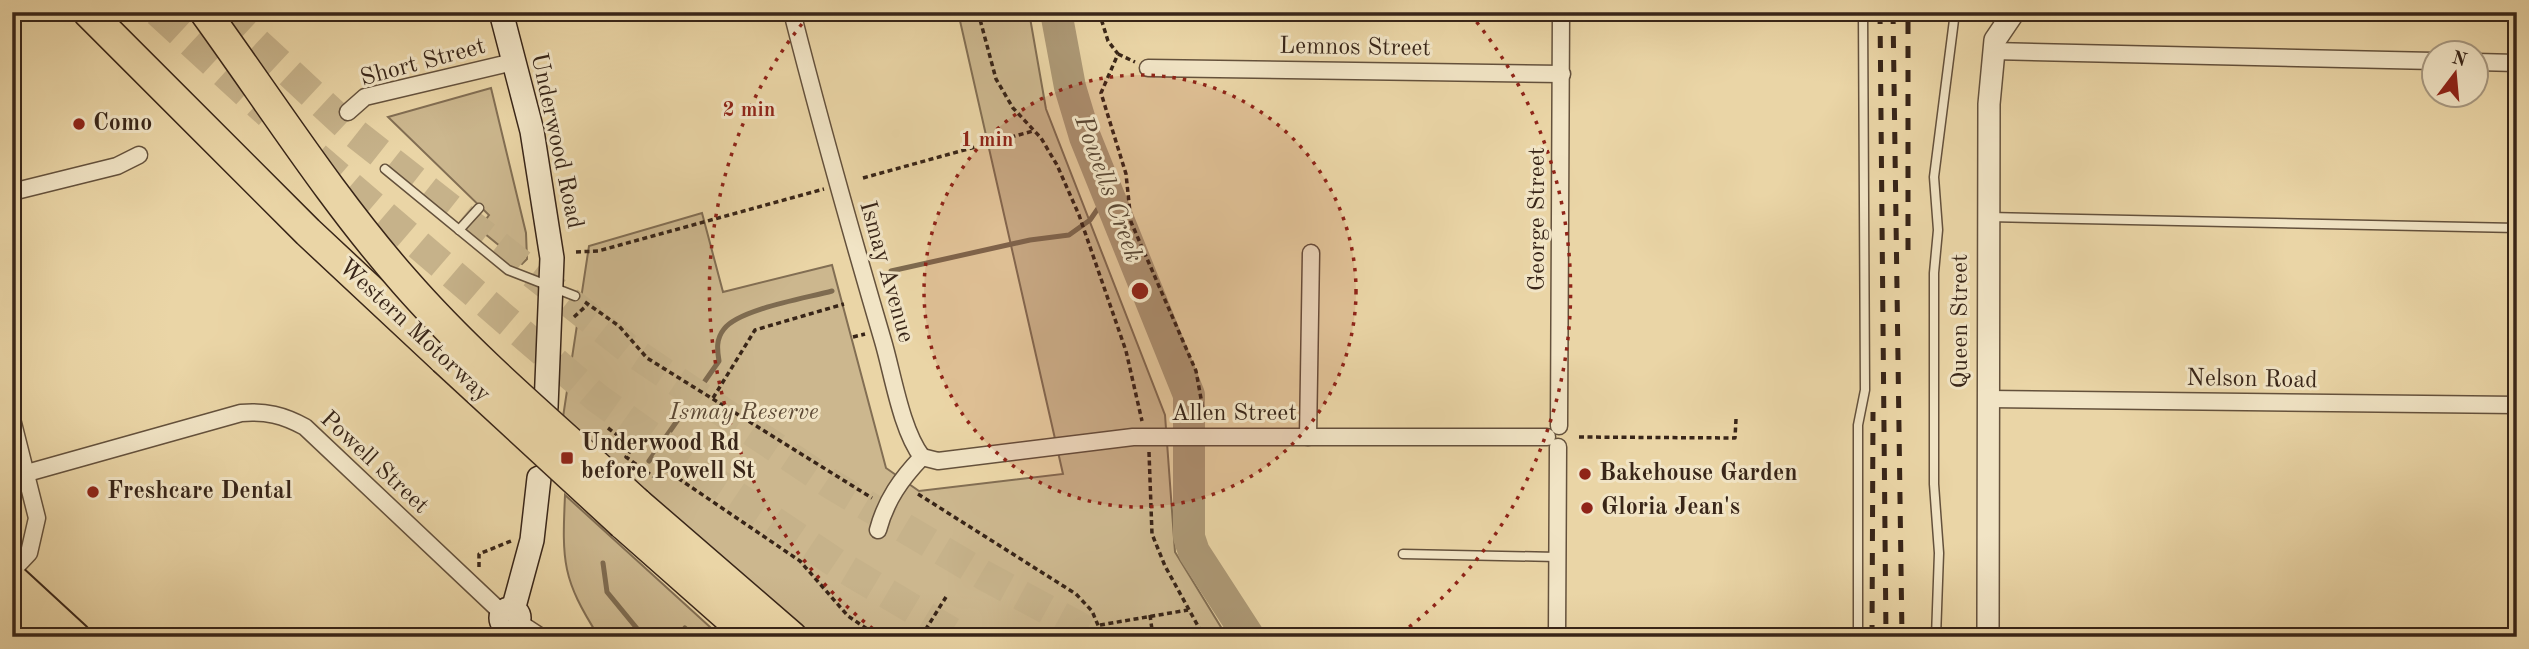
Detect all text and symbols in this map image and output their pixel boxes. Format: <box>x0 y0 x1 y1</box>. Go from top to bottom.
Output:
street label: Short Street <box>358 35 488 91</box>
street label: Lemnos Street <box>1279 35 1431 61</box>
north arrow <box>2420 38 2490 108</box>
text: N <box>2449 49 2469 71</box>
street label: Underwood Road <box>526 51 586 231</box>
text: 2 min <box>723 100 775 121</box>
water label: Powells Creek <box>1069 111 1147 266</box>
place label: Como <box>93 112 152 136</box>
marker: Como <box>71 116 87 132</box>
text: 1 min <box>961 130 1013 151</box>
street label: George Street <box>1526 147 1550 291</box>
street label: Ismay Avenue <box>854 198 918 346</box>
street label: Queen Street <box>1949 254 1973 388</box>
street label: Western Motorway <box>333 255 495 407</box>
centre of rings <box>1128 279 1152 303</box>
street label: Nelson Road <box>2186 367 2318 393</box>
park label: Ismay Reserve <box>668 401 819 425</box>
street label: Allen Street <box>1171 402 1297 426</box>
street label: Powell Street <box>315 407 433 519</box>
place label: Underwood Rd before Powell St <box>581 432 755 484</box>
marker: Underwood Rd before Powell St <box>559 450 575 466</box>
place label: Bakehouse Garden <box>1599 462 1798 486</box>
marker: Bakehouse Garden <box>1577 466 1593 482</box>
place label: Freshcare Dental <box>107 480 292 504</box>
marker: Freshcare Dental <box>85 484 101 500</box>
place label: Gloria Jean's <box>1601 496 1740 520</box>
marker: Gloria Jean's <box>1579 500 1595 516</box>

